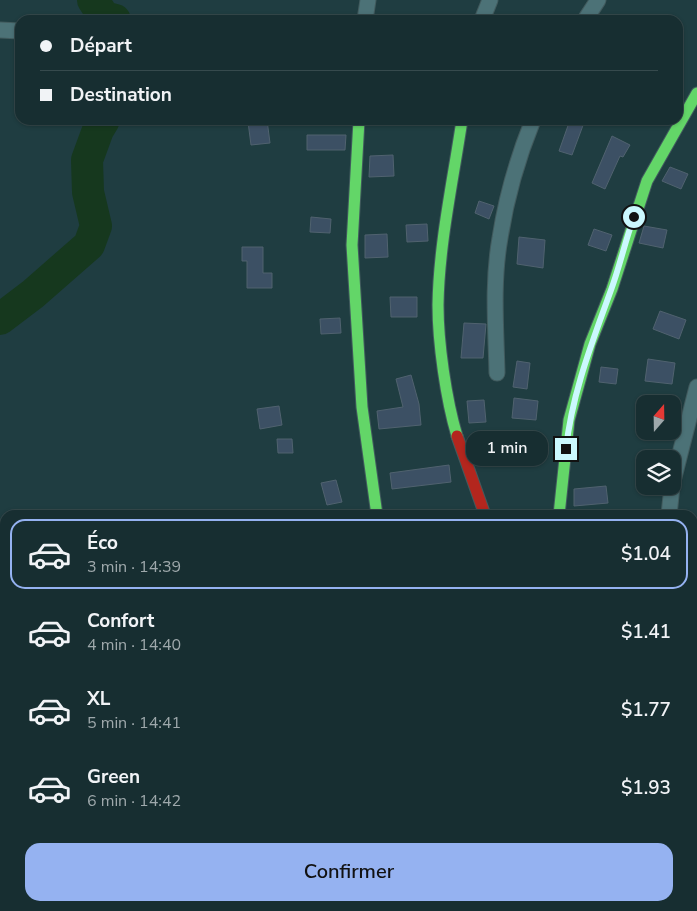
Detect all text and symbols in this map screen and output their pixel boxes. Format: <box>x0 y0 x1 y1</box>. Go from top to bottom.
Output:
text: Départ <box>70 33 132 59</box>
text: Destination <box>70 82 172 108</box>
route start <box>623 206 645 228</box>
north arrow <box>636 395 681 440</box>
map controls <box>636 395 681 495</box>
callout: 1 min <box>466 432 548 466</box>
text: 1 min <box>487 437 527 459</box>
route end <box>555 438 577 460</box>
button: layers <box>636 450 681 495</box>
text: Éco <box>87 530 118 556</box>
icon: car <box>27 532 72 577</box>
text: $1.04 <box>621 541 671 567</box>
text: 3 min · 14:39 <box>87 556 181 578</box>
text: Confort <box>87 608 154 634</box>
icon: car <box>27 610 72 655</box>
text: $1.41 <box>621 619 671 645</box>
text: 4 min · 14:40 <box>87 634 181 656</box>
text: XL <box>87 686 110 712</box>
icon: car <box>27 688 72 733</box>
text: $1.77 <box>621 697 671 723</box>
text: 5 min · 14:41 <box>87 712 181 734</box>
text: Green <box>87 764 140 790</box>
icon: car <box>27 766 72 811</box>
text: $1.93 <box>621 775 671 801</box>
text: 6 min · 14:42 <box>87 790 181 812</box>
button: Confirmer <box>25 843 673 901</box>

